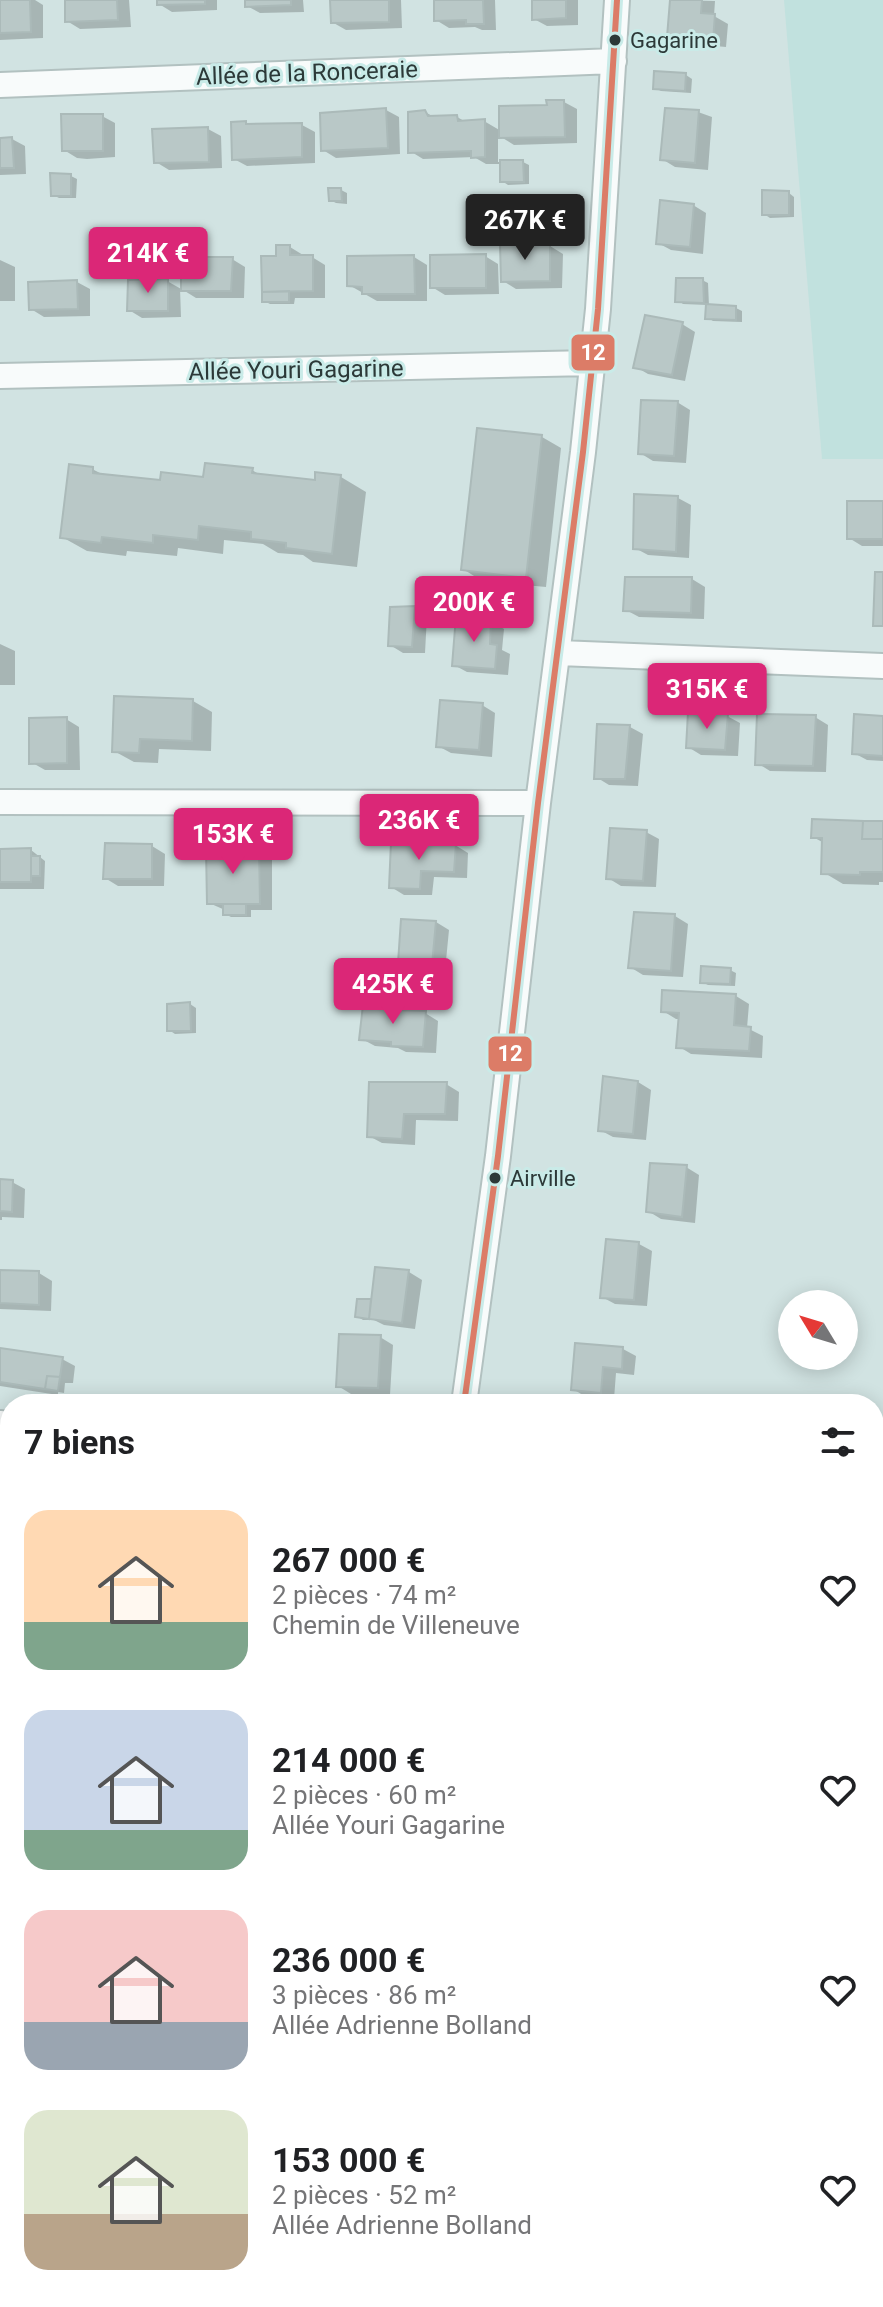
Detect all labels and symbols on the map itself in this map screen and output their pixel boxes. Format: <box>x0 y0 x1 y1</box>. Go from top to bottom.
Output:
place label: Gagarine <box>630 28 718 53</box>
marker: Gagarine <box>607 32 623 48</box>
street label: Allée de la Ronceraie <box>196 55 418 91</box>
pin: 267K € <box>460 194 590 262</box>
pin: 214K € <box>83 227 213 295</box>
line badge: 12 <box>570 333 616 372</box>
text: 12 <box>580 340 606 365</box>
street label: Allée Youri Gagarine <box>188 354 404 386</box>
pin: 200K € <box>409 576 539 644</box>
pin: 315K € <box>642 663 772 731</box>
pin: 236K € <box>354 794 484 862</box>
pin: 153K € <box>168 808 298 876</box>
pin: 425K € <box>328 958 458 1026</box>
line badge: 12 <box>487 1035 533 1073</box>
text: 12 <box>497 1041 523 1066</box>
place label: Airville <box>510 1166 576 1191</box>
marker: Airville <box>487 1170 503 1186</box>
north arrow <box>778 1290 858 1370</box>

